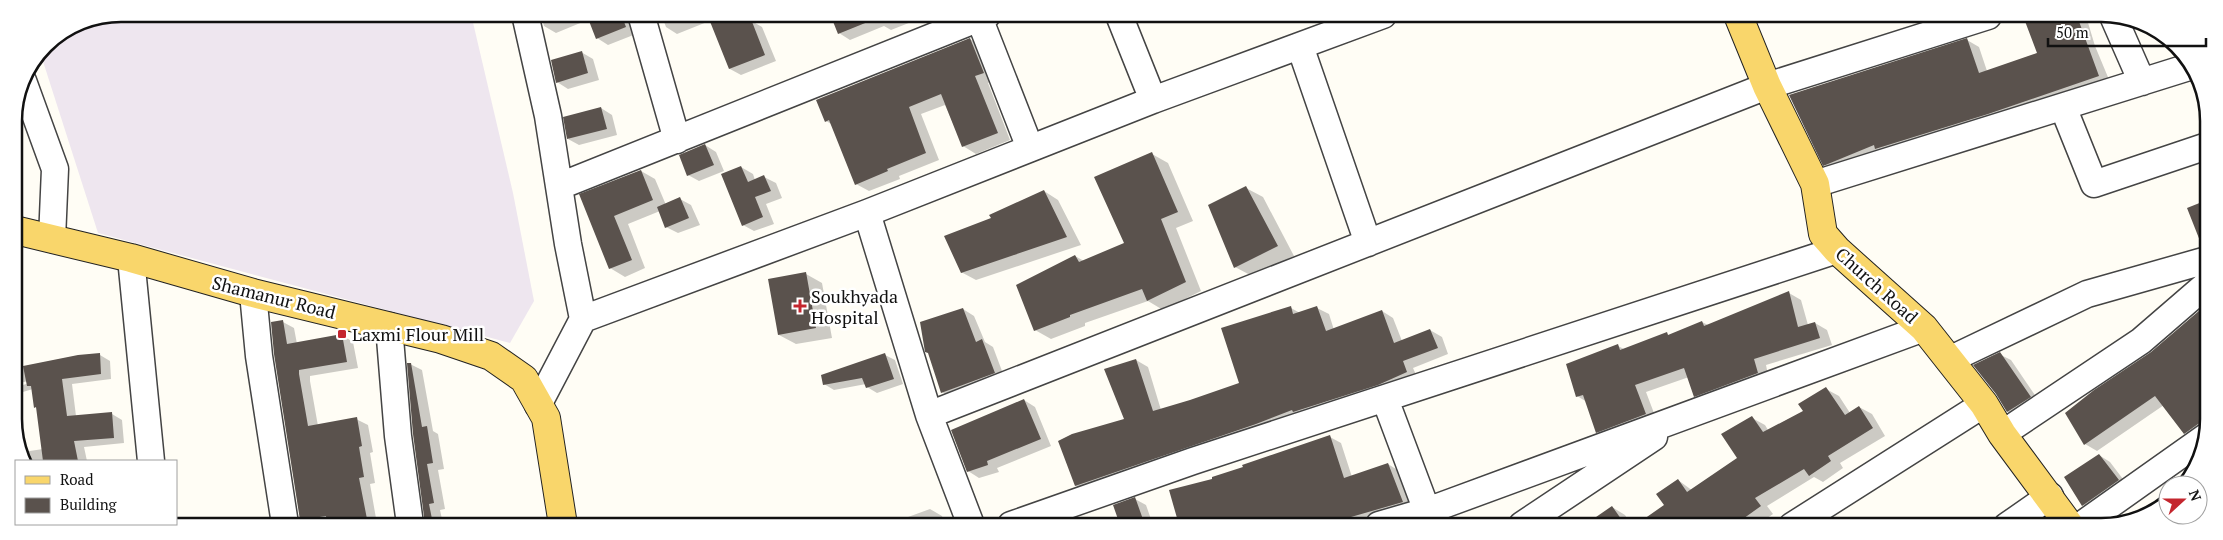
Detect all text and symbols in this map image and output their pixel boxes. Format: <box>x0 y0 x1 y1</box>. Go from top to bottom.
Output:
scale bar <box>2048 15 2206 47</box>
text: 50 m <box>2056 22 2089 42</box>
street label: Church Road <box>1831 242 1923 328</box>
street label: Shamanur Road <box>210 270 338 324</box>
place label: Soukhyada Hospital <box>811 284 898 329</box>
marker: Soukhyada Hospital <box>793 299 807 313</box>
place label: Laxmi Flour Mill <box>352 322 484 346</box>
marker: Laxmi Flour Mill <box>336 328 348 340</box>
legend <box>15 460 178 525</box>
text: Road <box>60 469 93 489</box>
north arrow <box>2158 475 2208 525</box>
text: N <box>2185 487 2207 504</box>
text: Building <box>60 494 118 514</box>

